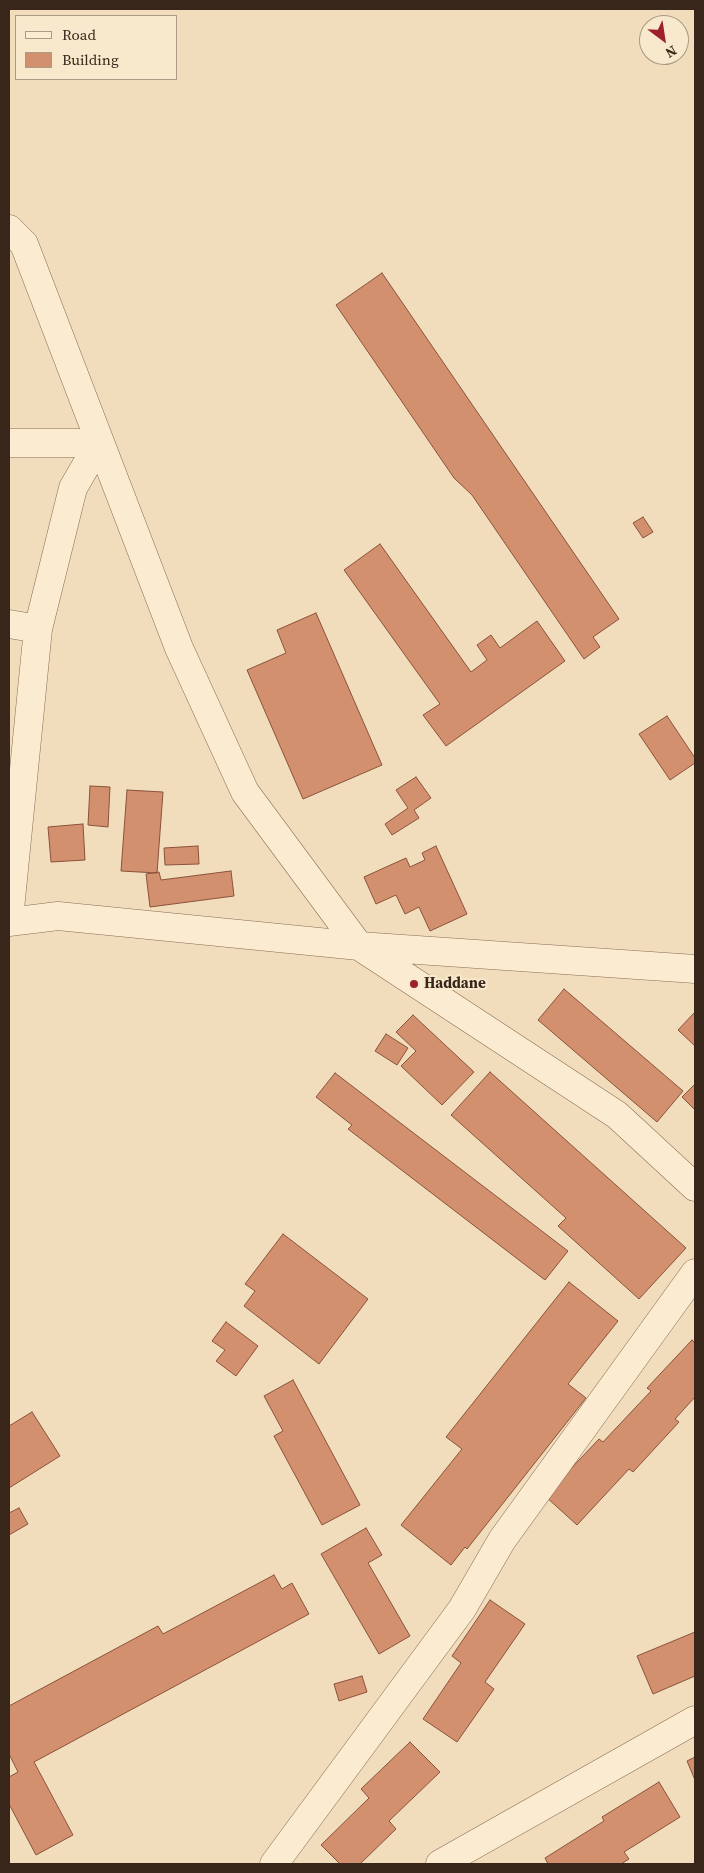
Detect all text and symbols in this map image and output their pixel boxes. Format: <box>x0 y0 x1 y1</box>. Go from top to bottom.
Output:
legend <box>15 15 178 80</box>
north arrow <box>639 15 689 65</box>
text: Road <box>62 24 96 45</box>
text: N <box>662 41 681 63</box>
text: Building <box>62 49 119 70</box>
place label: Haddane <box>424 975 486 993</box>
marker: Haddane <box>408 978 420 990</box>

